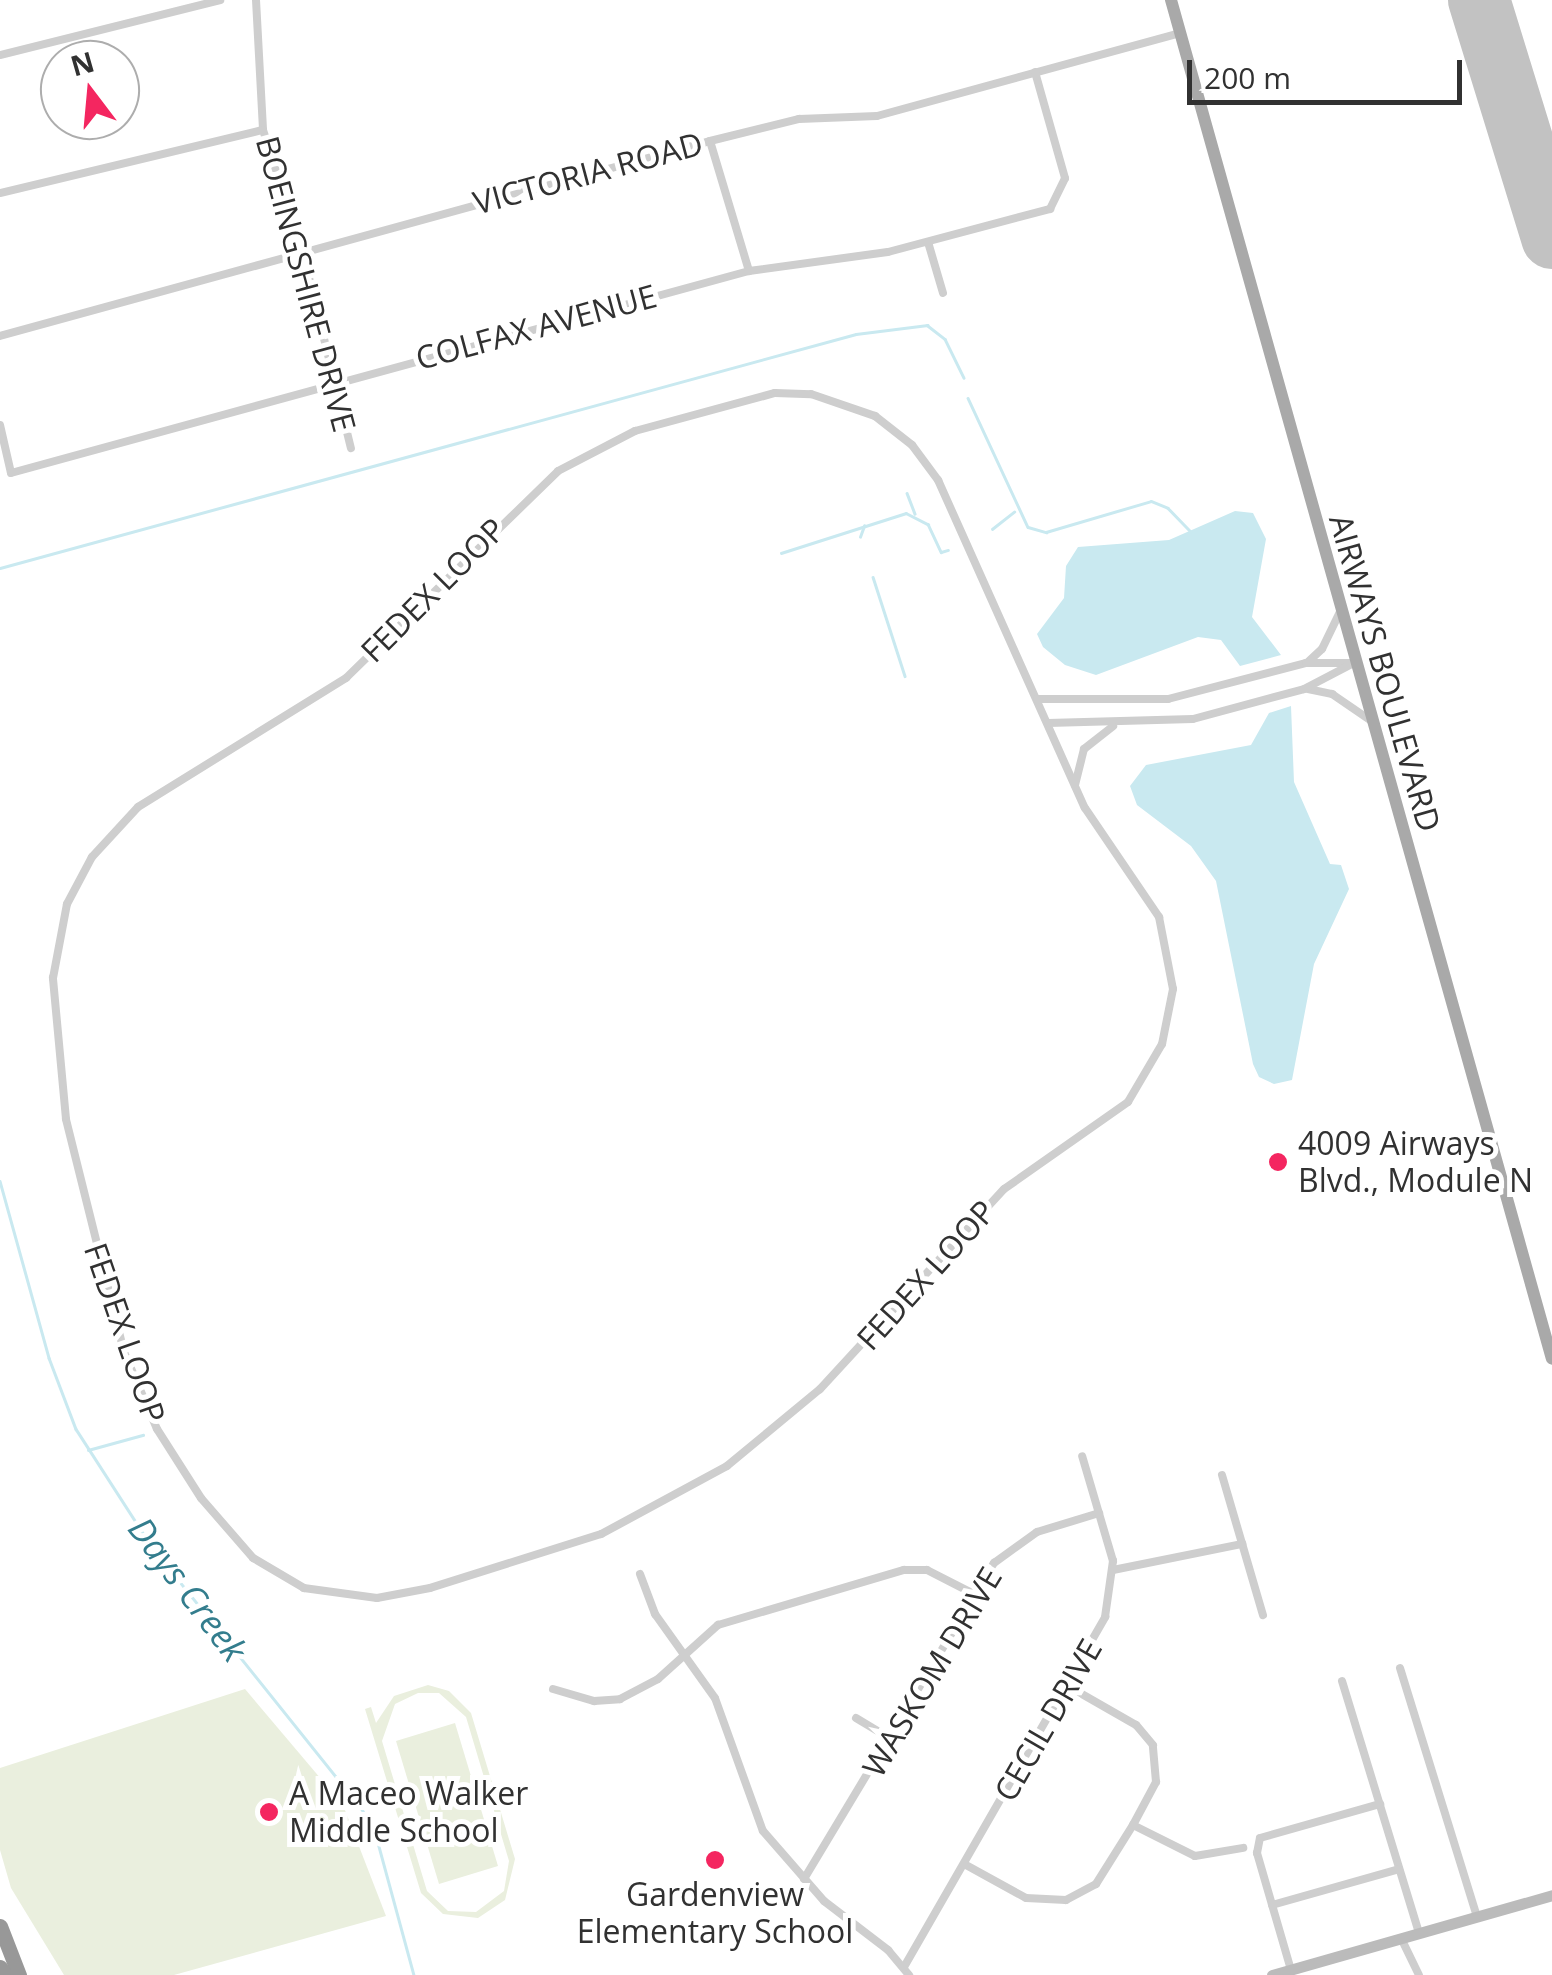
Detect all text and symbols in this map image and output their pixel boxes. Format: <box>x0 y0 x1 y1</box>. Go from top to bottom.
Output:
north arrow <box>40 40 140 140</box>
scale bar <box>1192 40 1467 102</box>
text: N <box>66 42 98 84</box>
text: 200 m <box>1204 57 1291 98</box>
street label: VICTORIA ROAD <box>469 124 707 222</box>
street label: BOEINGSHIRE DRIVE <box>248 132 364 436</box>
street label: COLFAX AVENUE <box>411 276 661 378</box>
street label: FEDEX LOOP <box>353 510 513 670</box>
street label: AIRWAYS BOULEVARD <box>1321 510 1449 836</box>
place label: 4009 Airways Blvd., Module N <box>1298 1125 1533 1200</box>
marker: 4009 Airways Blvd., Module N <box>1267 1151 1289 1173</box>
street label: FEDEX LOOP <box>849 1192 1003 1358</box>
street label: FEDEX LOOP <box>76 1238 174 1428</box>
water label: Days Creek <box>120 1509 256 1669</box>
street label: WASKOM DRIVE <box>854 1560 1010 1784</box>
street label: CECIL DRIVE <box>986 1632 1110 1808</box>
place label: A Maceo Walker Middle School <box>289 1775 528 1850</box>
marker: A Maceo Walker Middle School <box>258 1801 280 1823</box>
marker: Gardenview Elementary School <box>704 1849 726 1871</box>
place label: Gardenview Elementary School <box>577 1876 853 1951</box>

